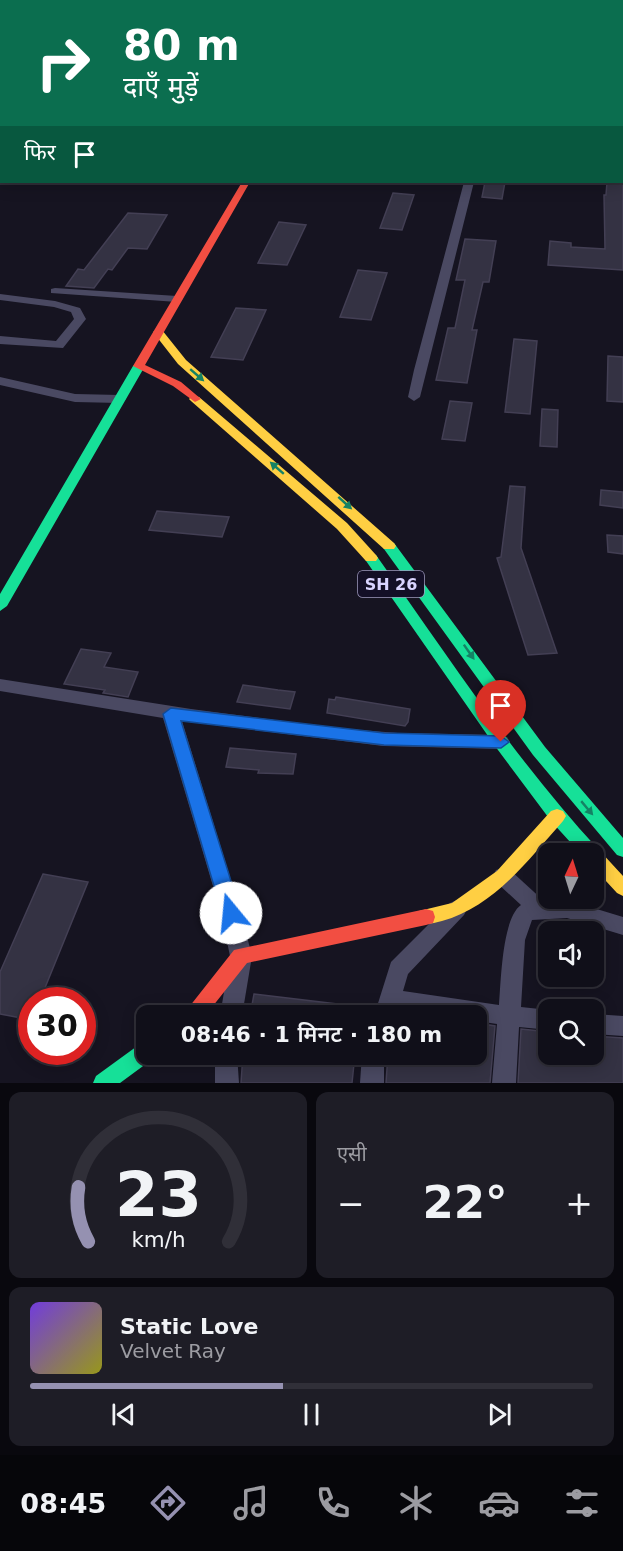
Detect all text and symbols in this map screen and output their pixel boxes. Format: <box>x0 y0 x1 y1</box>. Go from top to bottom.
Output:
text: 80 m <box>123 21 240 70</box>
icon: right <box>24 24 102 102</box>
text: दाएँ मुड़ें <box>123 71 198 102</box>
icon: arrive <box>68 138 101 171</box>
text: फिर <box>24 140 56 165</box>
one-way arrow <box>190 368 205 382</box>
one-way arrow <box>270 462 285 475</box>
one-way arrow <box>337 496 352 510</box>
road number: SH 26 <box>358 571 424 597</box>
one-way arrow <box>463 644 475 660</box>
pin <box>475 680 526 742</box>
icon: arrive <box>484 689 517 722</box>
one-way arrow <box>580 800 593 815</box>
north arrow <box>538 843 604 909</box>
map controls <box>538 843 604 1065</box>
position arrow <box>199 881 263 945</box>
button: sound <box>538 921 604 987</box>
speed limit sign: 30 <box>18 987 96 1065</box>
button: search <box>538 999 604 1065</box>
text: 08:46 · 1 मिनट · 180 m <box>181 1022 442 1047</box>
text: एसी <box>337 1142 367 1166</box>
text: 23 <box>115 1158 201 1231</box>
text: 22° <box>422 1176 508 1229</box>
text: − <box>337 1184 365 1223</box>
text: + <box>565 1184 593 1223</box>
text: km/h <box>131 1227 185 1252</box>
text: Static Love <box>120 1314 258 1339</box>
text: Velvet Ray <box>120 1339 226 1363</box>
icon: previous <box>107 1398 140 1431</box>
icon: pause <box>295 1398 328 1431</box>
icon: next <box>483 1398 516 1431</box>
icon: directions <box>147 1482 189 1524</box>
icon: music <box>230 1482 272 1524</box>
icon: phone <box>312 1482 354 1524</box>
icon: climate <box>395 1482 437 1524</box>
icon: car <box>478 1482 520 1524</box>
icon: filters <box>561 1482 603 1524</box>
text: 08:45 <box>20 1488 106 1519</box>

